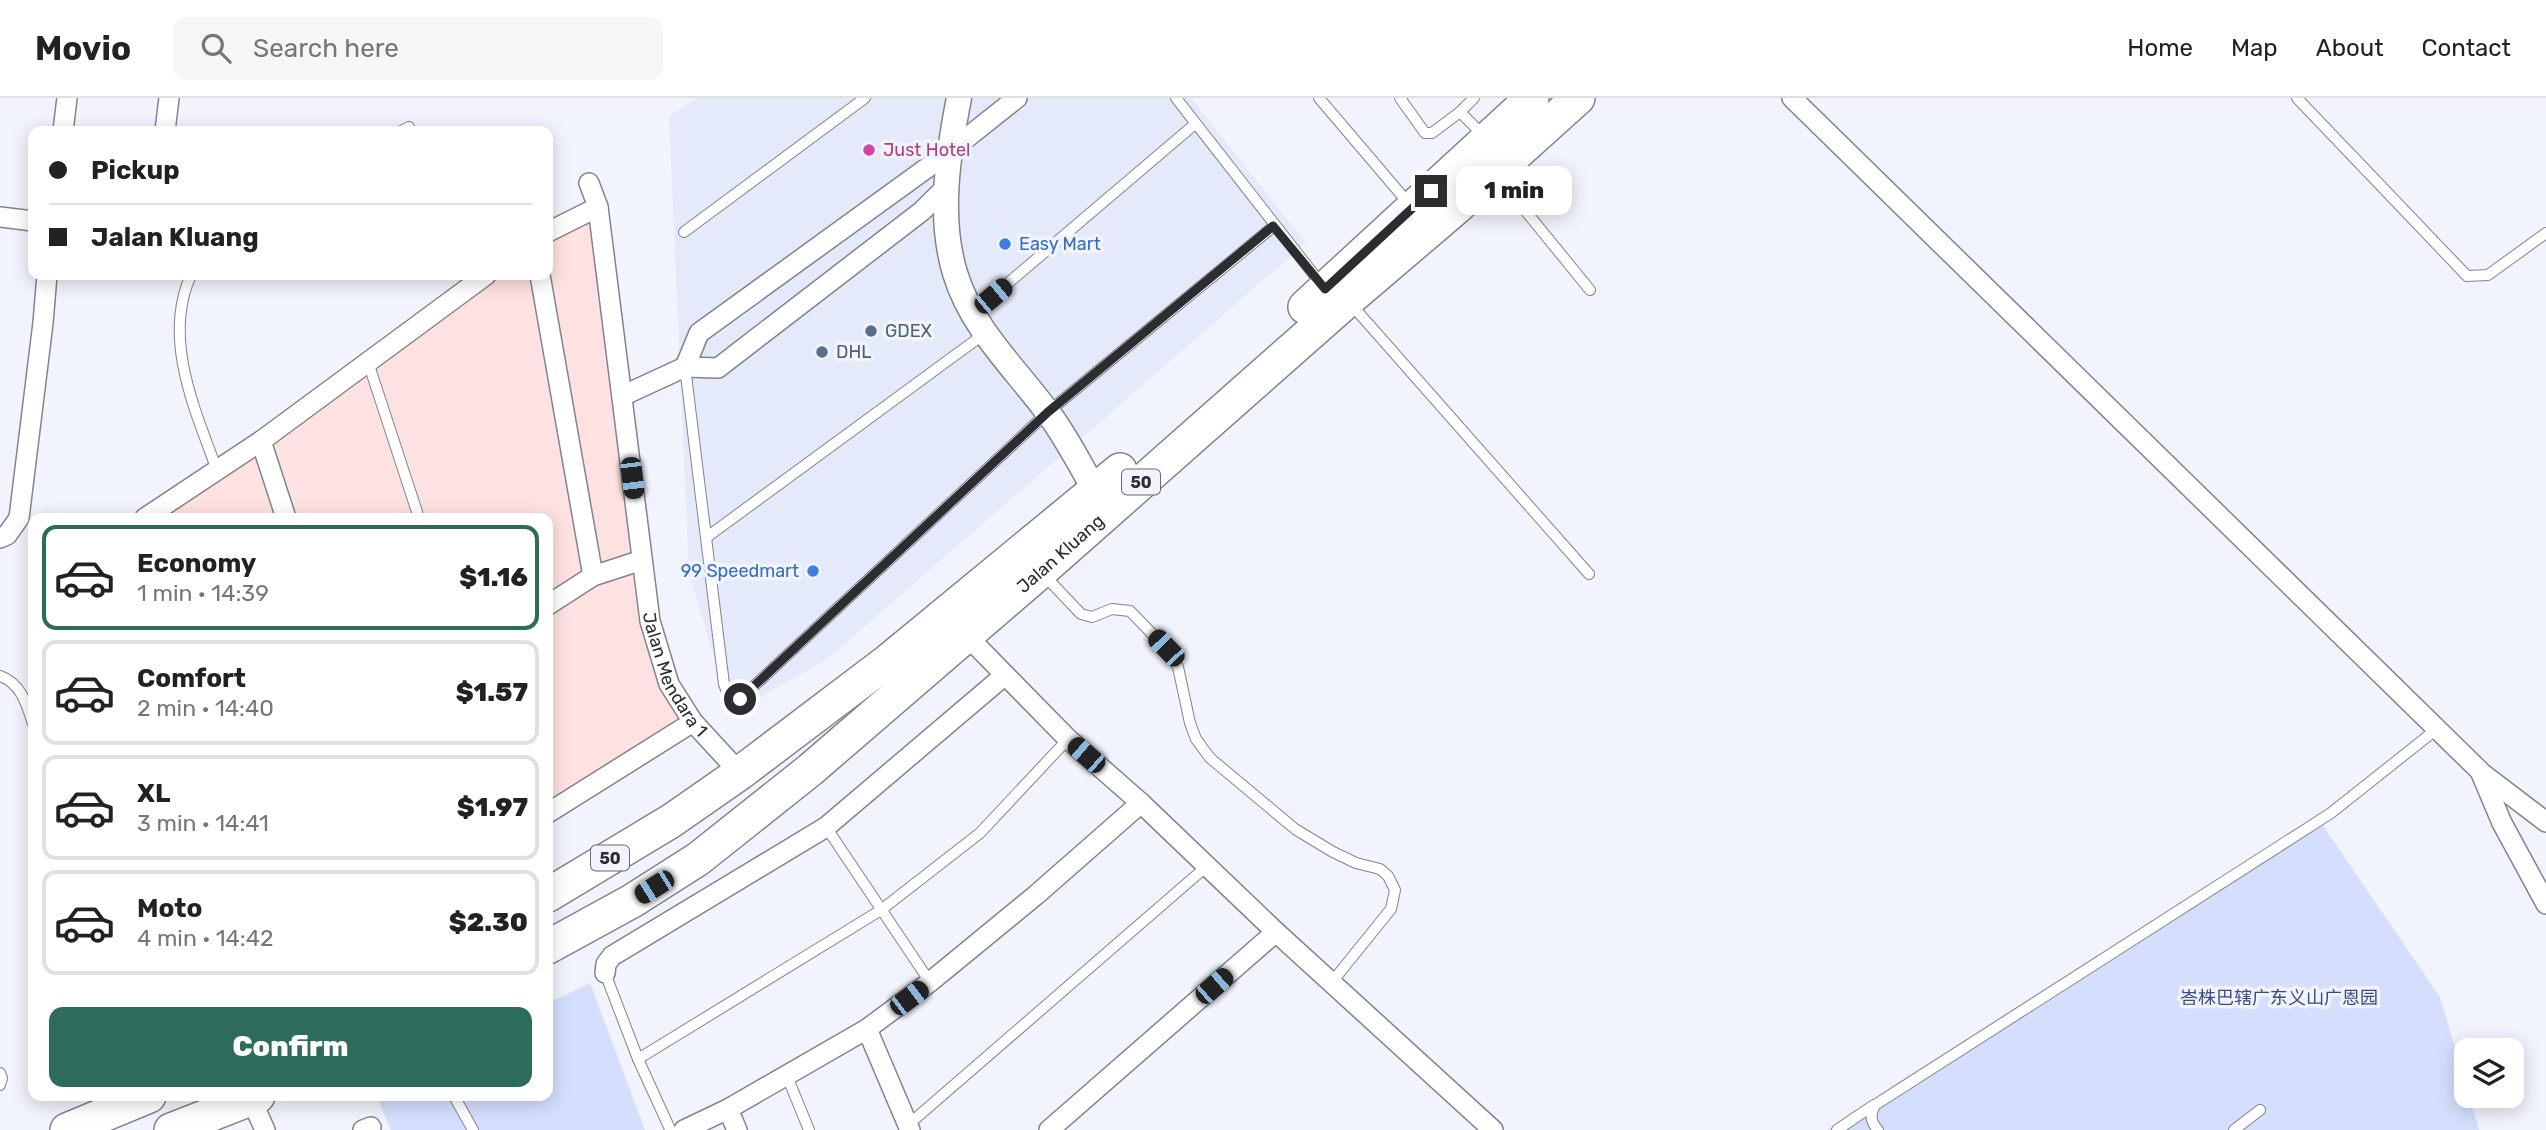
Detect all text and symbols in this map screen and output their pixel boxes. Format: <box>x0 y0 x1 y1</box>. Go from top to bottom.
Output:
search box <box>173 17 663 80</box>
text: Movio <box>35 29 131 68</box>
icon: search <box>197 29 235 67</box>
text: Search here <box>253 33 399 64</box>
text: Home <box>2127 34 2193 62</box>
text: Map <box>2231 34 2278 62</box>
text: About <box>2316 34 2384 62</box>
text: Contact <box>2422 34 2511 62</box>
place label: Just Hotel <box>883 139 970 161</box>
marker: Just Hotel <box>861 142 877 158</box>
text: Pickup <box>91 155 180 186</box>
callout: 1 min <box>1456 166 1571 216</box>
route end <box>1415 175 1447 207</box>
text: 1 min <box>1484 176 1544 204</box>
text: Jalan Kluang <box>91 222 259 253</box>
place label: Easy Mart <box>1019 233 1101 255</box>
marker: Easy Mart <box>997 236 1013 252</box>
car <box>971 274 1016 318</box>
place label: GDEX <box>885 320 932 342</box>
marker: GDEX <box>863 323 879 339</box>
place label: DHL <box>836 341 871 363</box>
marker: DHL <box>814 344 830 360</box>
car <box>620 456 645 500</box>
road number: 50 <box>1122 470 1160 494</box>
street label: Jalan Kluang <box>1012 510 1109 598</box>
icon: car <box>53 546 116 609</box>
text: Economy <box>137 548 256 579</box>
place label: 99 Speedmart <box>681 560 799 582</box>
text: $1.16 <box>459 562 528 593</box>
marker: 99 Speedmart <box>805 563 821 579</box>
text: 1 min · 14:39 <box>137 579 269 607</box>
street label: Jalan Mendara 1 <box>638 611 712 741</box>
car <box>1144 626 1189 670</box>
icon: car <box>53 661 116 724</box>
text: Comfort <box>137 663 246 694</box>
text: $1.57 <box>456 677 528 708</box>
route start <box>724 683 756 715</box>
text: 2 min · 14:40 <box>137 694 274 722</box>
car <box>1064 733 1109 777</box>
icon: car <box>53 776 116 839</box>
text: XL <box>137 778 170 809</box>
text: $1.97 <box>457 792 528 823</box>
text: 3 min · 14:41 <box>137 809 269 837</box>
road number: 50 <box>591 846 629 870</box>
car <box>631 867 678 907</box>
icon: car <box>53 891 116 954</box>
text: Moto <box>137 893 202 924</box>
text: $2.30 <box>449 907 528 938</box>
text: 4 min · 14:42 <box>137 924 274 952</box>
car <box>1192 964 1237 1008</box>
car <box>886 977 933 1019</box>
park label: 峇株巴辖广东义山广恩园 <box>2180 987 2378 1009</box>
button: Confirm <box>49 1007 532 1087</box>
map controls <box>2454 1038 2524 1108</box>
button: layers <box>2454 1038 2524 1108</box>

